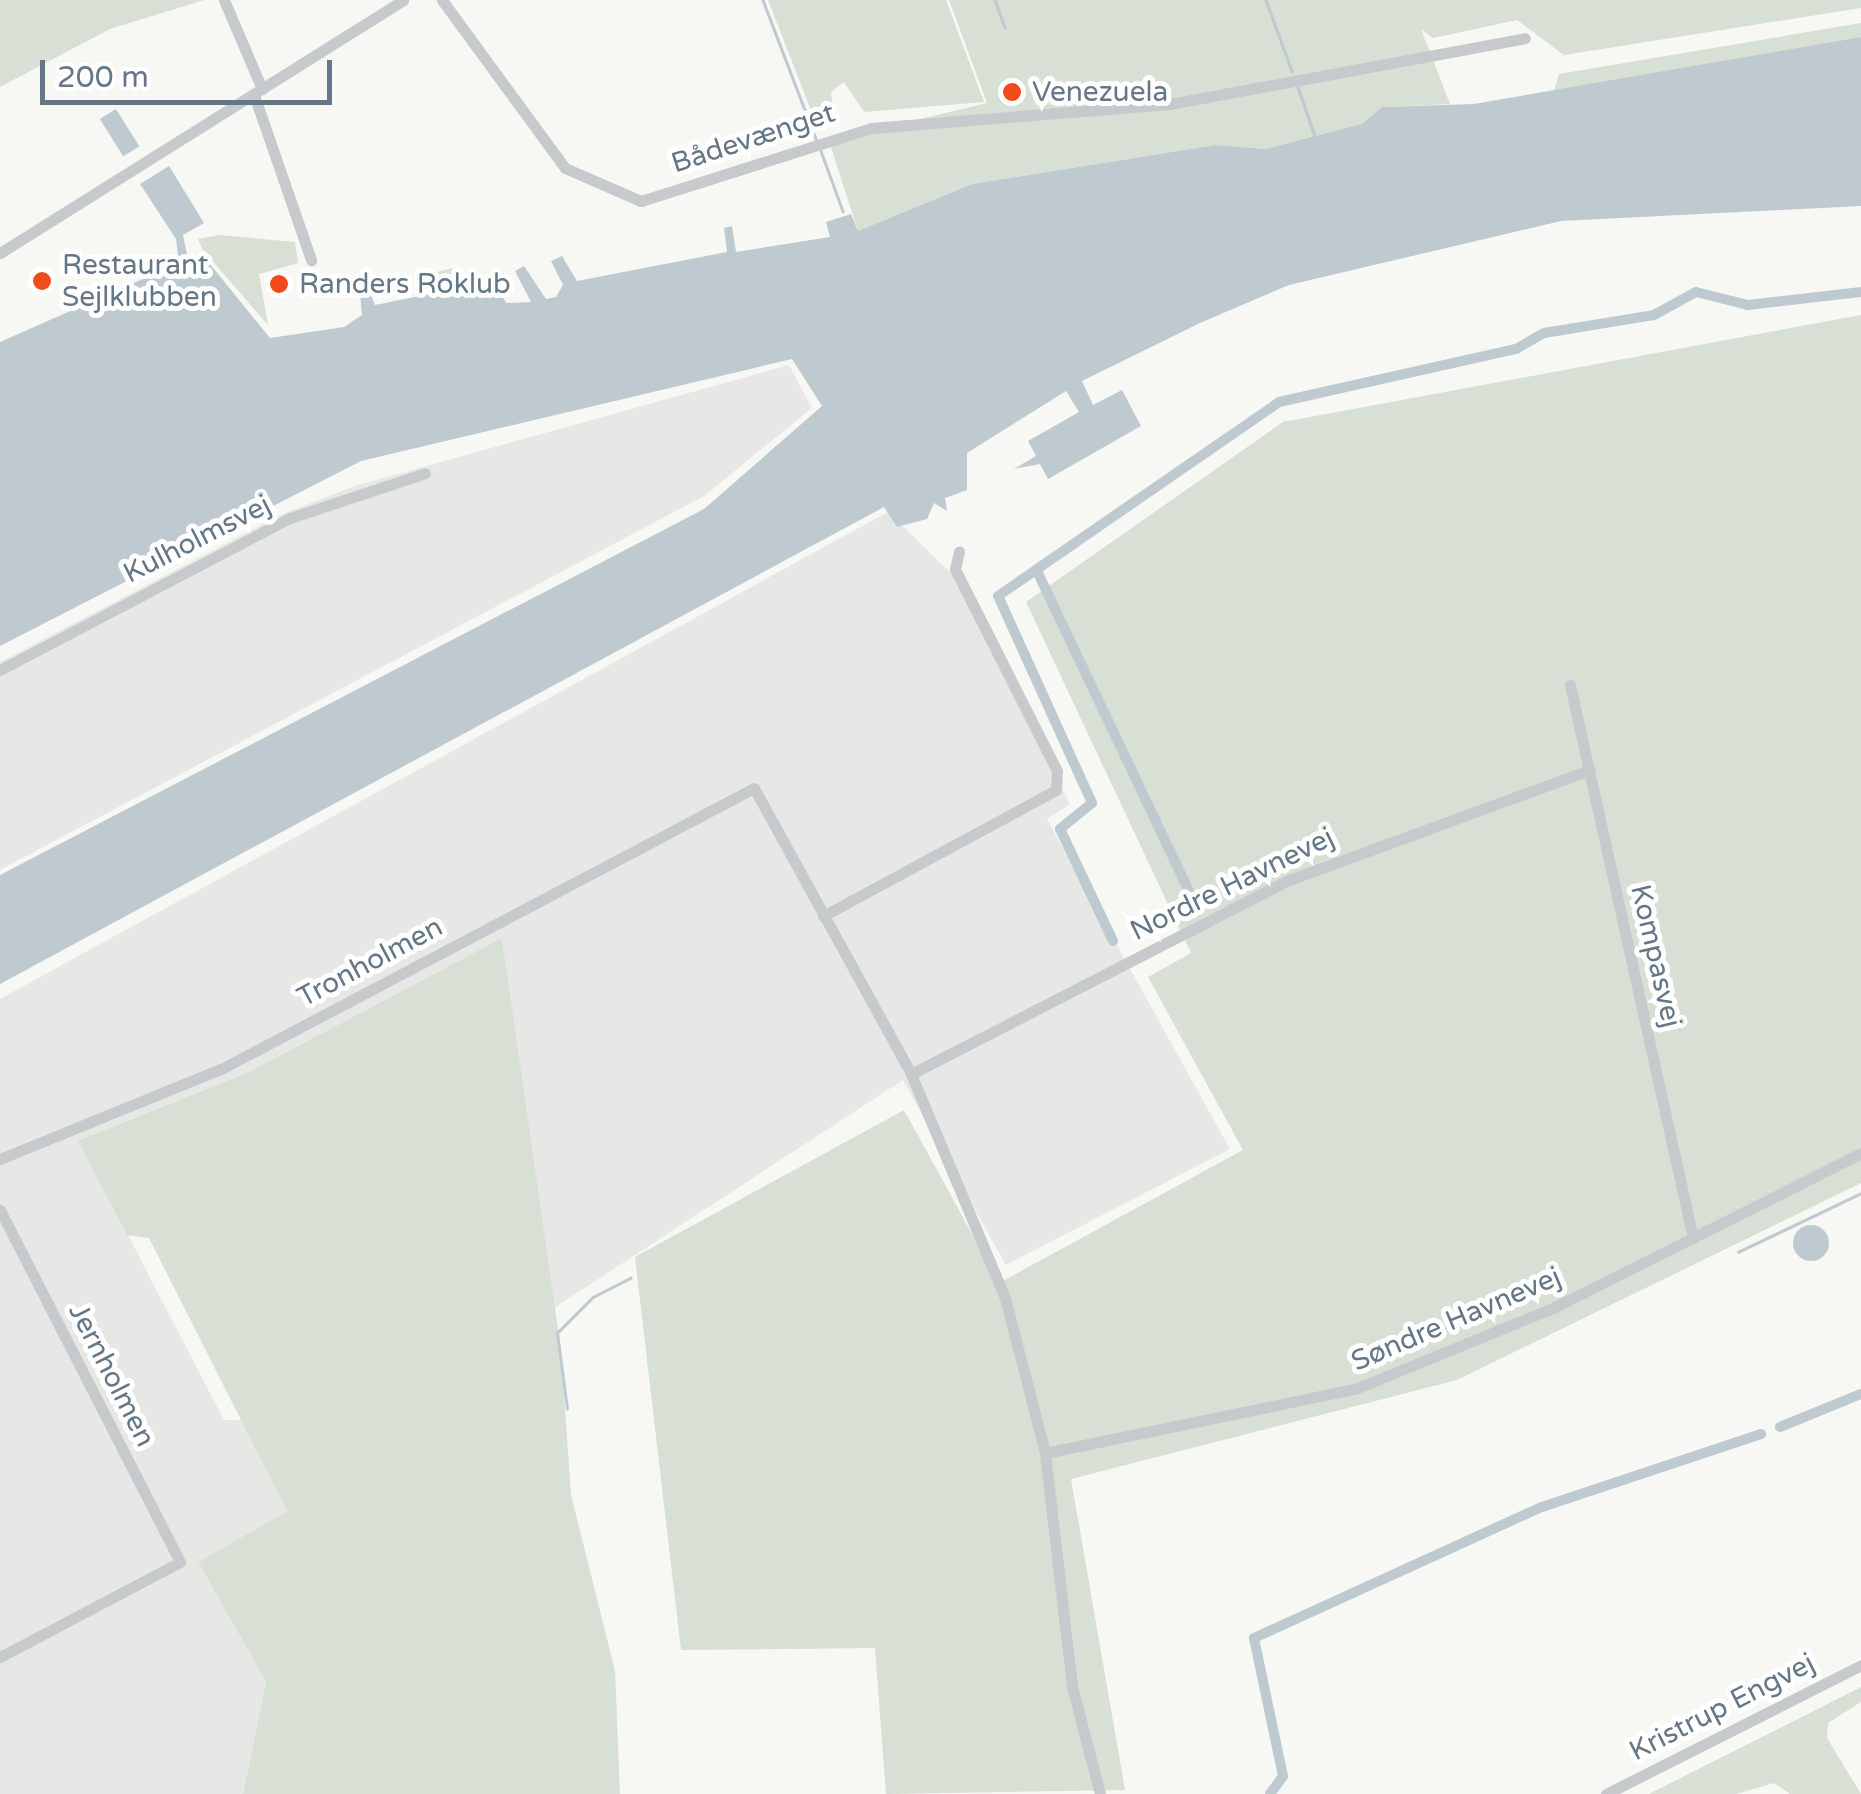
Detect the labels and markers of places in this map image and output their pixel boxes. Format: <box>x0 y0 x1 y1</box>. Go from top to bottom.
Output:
place label: Venezuela <box>1032 75 1168 109</box>
marker: Venezuela <box>1001 81 1023 103</box>
place label: Restaurant Sejlklubben <box>62 248 217 314</box>
place label: Randers Roklub <box>299 267 511 301</box>
marker: Restaurant Sejlklubben <box>31 270 53 292</box>
marker: Randers Roklub <box>268 273 290 295</box>

